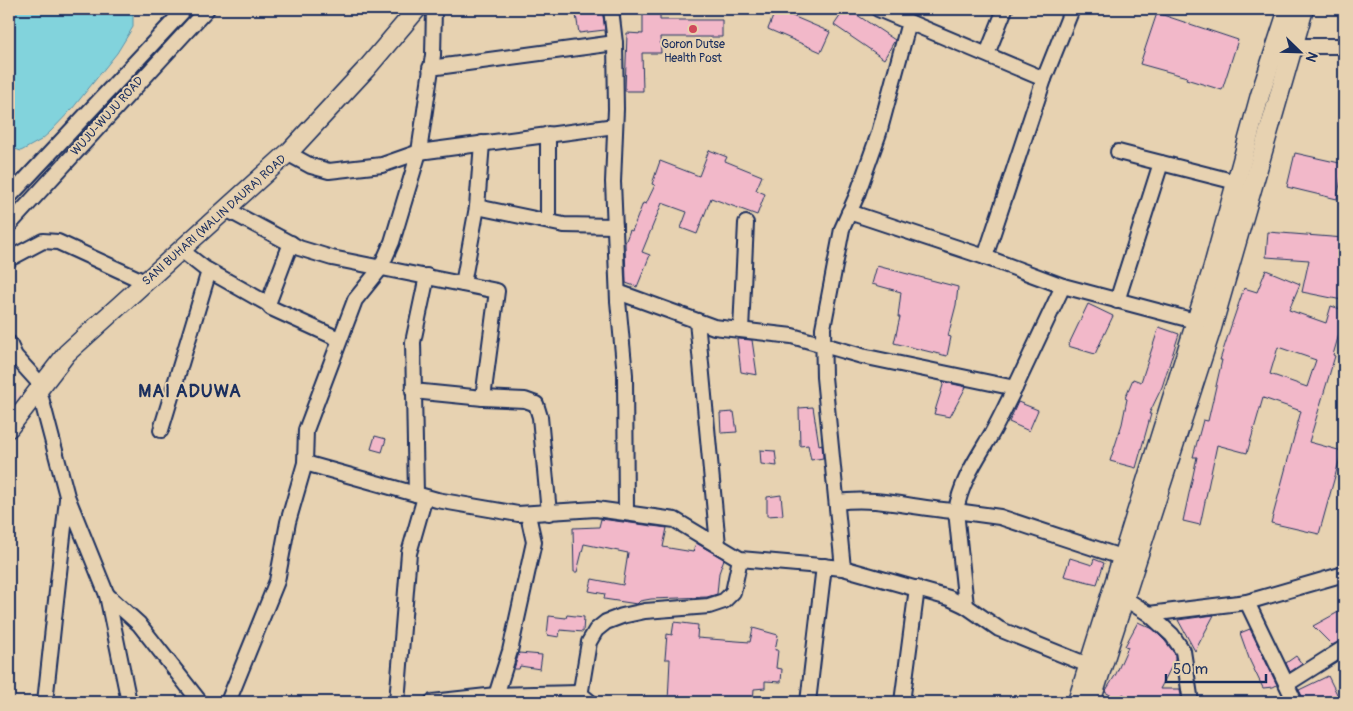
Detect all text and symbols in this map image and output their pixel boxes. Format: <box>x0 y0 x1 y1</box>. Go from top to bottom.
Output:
marker: Goron Dutse Health Post <box>687 23 699 35</box>
north arrow <box>1276 28 1326 78</box>
place label: Goron Dutse Health Post <box>661 37 725 66</box>
text: N <box>1302 49 1321 65</box>
street label: WUJU-WUJU ROAD <box>68 73 147 159</box>
street label: SANI BUHARI (WALIN DAURA) ROAD <box>139 151 290 289</box>
district label: MAI ADUWA <box>138 380 242 403</box>
scale bar <box>1166 651 1266 683</box>
text: 50 m <box>1173 660 1208 679</box>

